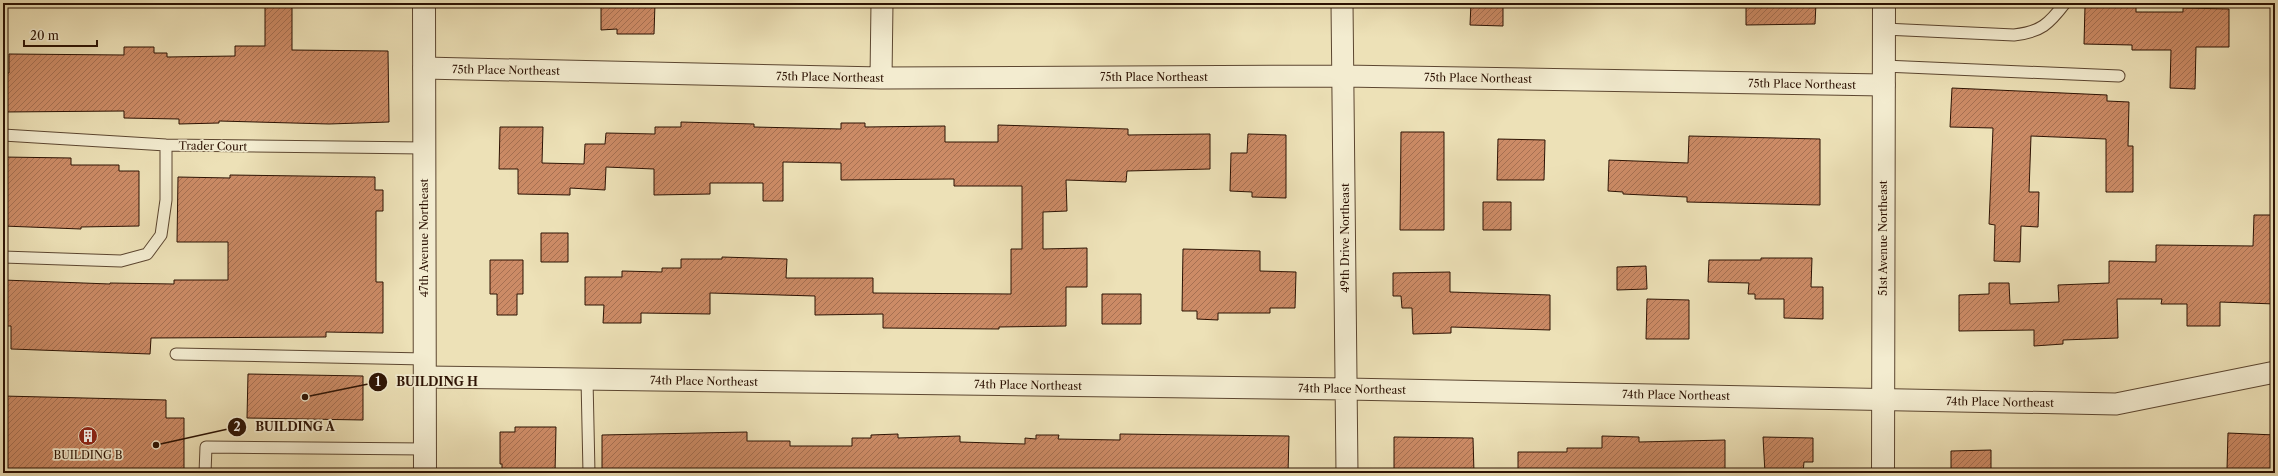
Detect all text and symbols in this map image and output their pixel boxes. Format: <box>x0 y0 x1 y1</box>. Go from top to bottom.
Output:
scale bar <box>24 22 97 48</box>
text: 20 m <box>30 28 59 43</box>
street label: 75th Place Northeast <box>452 62 560 78</box>
street label: 75th Place Northeast <box>776 69 884 85</box>
street label: 75th Place Northeast <box>1100 70 1208 84</box>
street label: 75th Place Northeast <box>1424 70 1532 86</box>
street label: 75th Place Northeast <box>1748 76 1856 92</box>
street label: Trader Court <box>179 138 248 154</box>
street label: 47th Avenue Northeast <box>417 179 431 297</box>
street label: 51st Avenue Northeast <box>1876 180 1890 296</box>
street label: 49th Drive Northeast <box>1338 183 1352 293</box>
callout: BUILDING H <box>368 370 486 394</box>
street label: 74th Place Northeast <box>650 373 758 389</box>
text: 1 <box>375 374 381 389</box>
text: BUILDING H <box>396 374 478 389</box>
street label: 74th Place Northeast <box>974 377 1082 393</box>
street label: 74th Place Northeast <box>1298 381 1406 397</box>
street label: 74th Place Northeast <box>1622 387 1730 403</box>
street label: 74th Place Northeast <box>1946 394 2054 410</box>
callout: BUILDING A <box>227 415 343 439</box>
text: 2 <box>233 419 241 434</box>
text: BUILDING A <box>255 419 335 434</box>
building icon: BUILDING B <box>77 425 99 447</box>
place label: BUILDING B <box>54 448 123 462</box>

